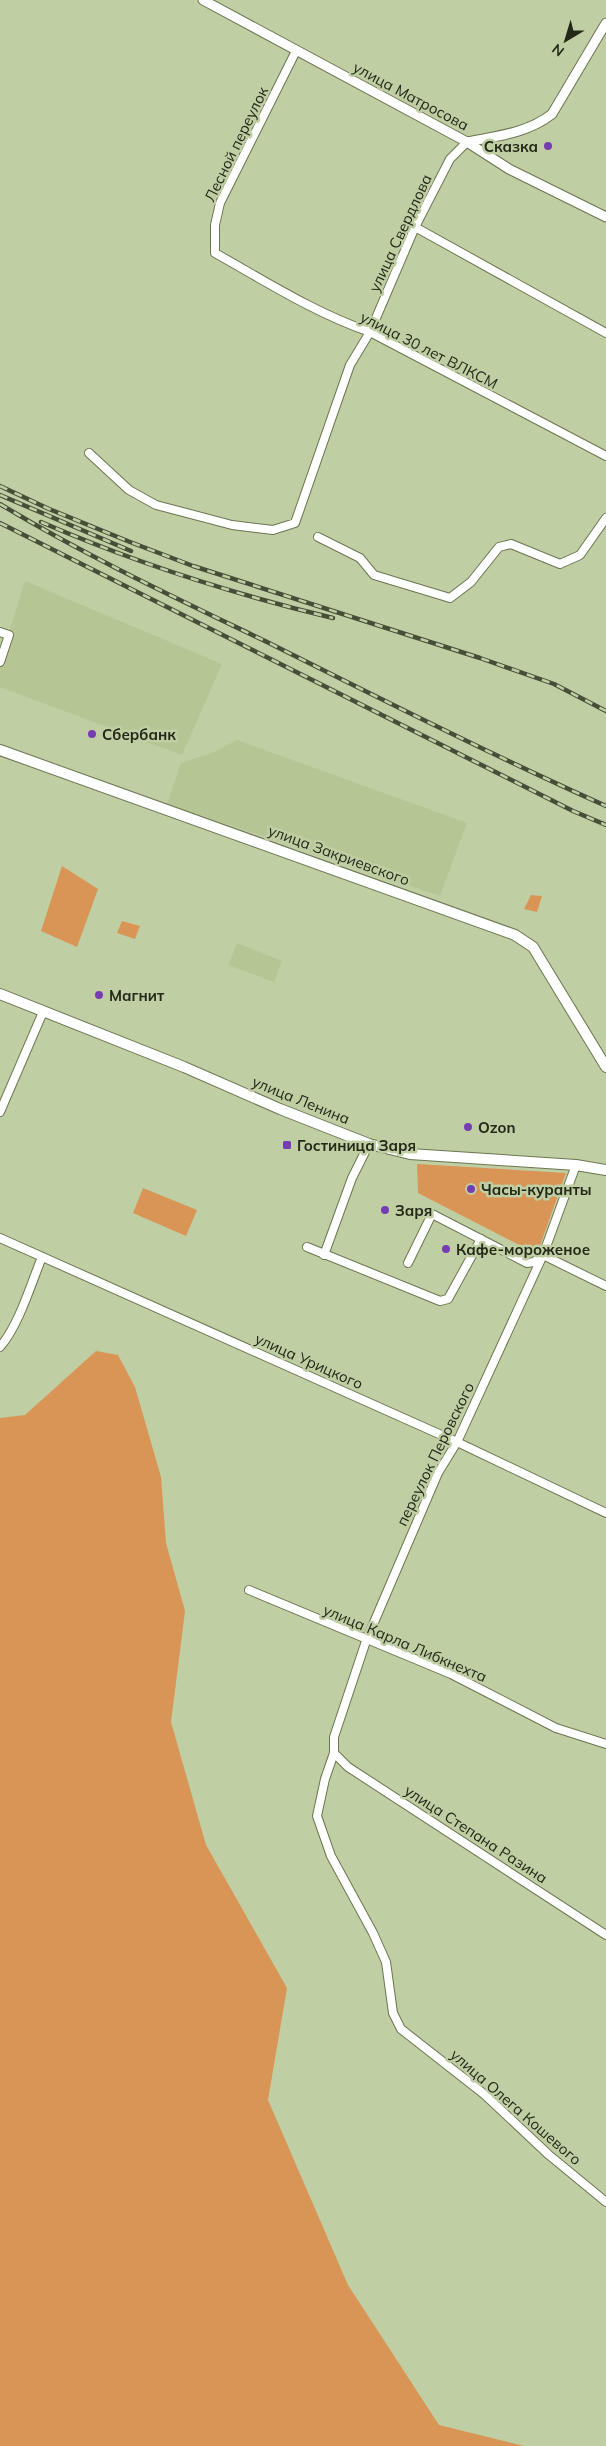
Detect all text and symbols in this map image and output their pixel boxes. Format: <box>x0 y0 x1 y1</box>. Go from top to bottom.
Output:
north arrow <box>541 15 591 65</box>
text: N <box>548 40 568 61</box>
street label: улица Матросова <box>350 58 472 134</box>
street label: Лесной переулок <box>200 83 272 205</box>
place label: Сказка <box>484 137 538 156</box>
marker: Сказка <box>542 140 554 152</box>
street label: улица Свердлова <box>364 171 436 295</box>
street label: улица 30 лет ВЛКСМ <box>357 307 501 393</box>
place label: Сбербанк <box>102 725 176 744</box>
marker: Сбербанк <box>86 728 98 740</box>
street label: улица Закриевского <box>266 821 412 889</box>
place label: Магнит <box>109 986 165 1005</box>
marker: Магнит <box>93 989 105 1001</box>
street label: улица Ленина <box>250 1072 352 1128</box>
place label: Ozon <box>478 1118 515 1137</box>
marker: Ozon <box>462 1121 474 1133</box>
place label: Гостиница Заря <box>297 1136 416 1155</box>
marker: Гостиница Заря <box>281 1139 293 1151</box>
place label: Часы-куранты <box>481 1180 592 1199</box>
marker: Часы-куранты <box>465 1183 477 1195</box>
place label: Заря <box>395 1201 432 1220</box>
marker: Заря <box>379 1204 391 1216</box>
place label: Кафе-мороженое <box>456 1240 590 1259</box>
marker: Кафе-мороженое <box>440 1243 452 1255</box>
street label: улица Урицкого <box>252 1329 366 1393</box>
street label: переулок Перовского <box>392 1379 478 1529</box>
street label: улица Карла Либкнехта <box>320 1600 490 1686</box>
street label: улица Степана Разина <box>401 1781 551 1887</box>
street label: улица Олега Кошевого <box>447 2045 585 2169</box>

